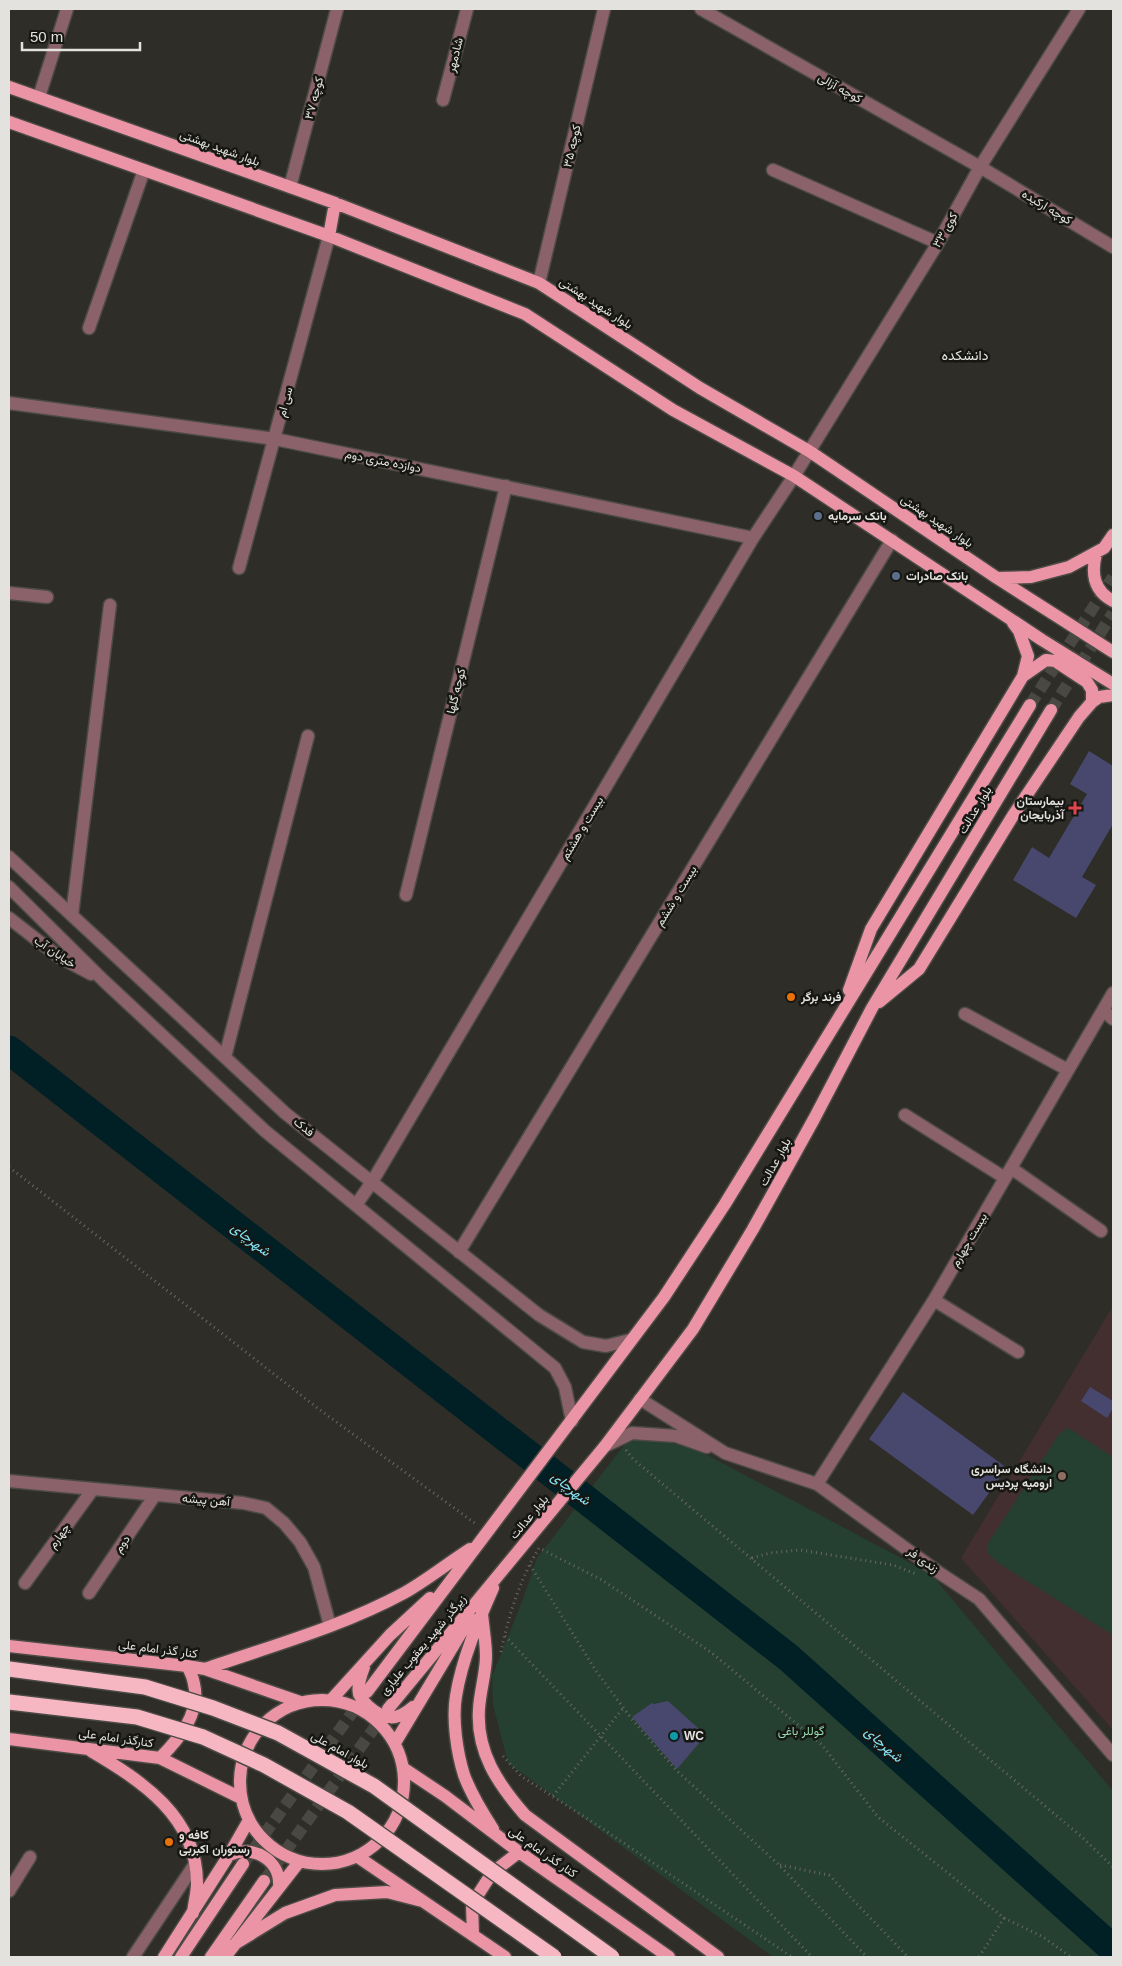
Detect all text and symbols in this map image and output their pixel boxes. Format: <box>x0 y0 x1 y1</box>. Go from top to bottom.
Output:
scale bar <box>22 20 140 52</box>
text: 50 m <box>30 28 63 45</box>
street label: شادمهر <box>444 36 467 75</box>
street label: کوچه آزالی <box>815 70 865 107</box>
street label: کوچه ۳۷ <box>302 75 327 121</box>
street label: کوچه ۳۵ <box>560 123 585 169</box>
street label: بلوار شهید بهشتی <box>178 127 262 170</box>
street label: کوچه ارکیده <box>1019 187 1074 228</box>
street label: کوی ۳۳ <box>929 210 961 251</box>
street label: بلوار شهید بهشتی <box>556 274 635 333</box>
district label: دانشکده <box>942 347 989 363</box>
street label: سی ام <box>274 385 297 419</box>
street label: دوازده متری دوم <box>344 447 422 476</box>
street label: بلوار شهید بهشتی <box>898 492 976 551</box>
place label: بانک سرمایه <box>828 509 887 524</box>
marker: بانک سرمایه <box>812 510 824 522</box>
place label: بانک صادرات <box>906 569 968 584</box>
marker: بانک صادرات <box>890 570 902 582</box>
street label: کوچه گلها <box>444 667 469 716</box>
street label: بلوار عدالت <box>955 784 995 837</box>
street label: بیست و هشتم <box>558 794 607 863</box>
place label: بیمارستان آذربایجان <box>1017 794 1065 823</box>
marker: بیمارستان آذربایجان <box>1068 801 1082 815</box>
street label: بیست و ششم <box>652 863 700 929</box>
street label: خیابان آب <box>32 933 78 971</box>
place label: فرند برگر <box>800 990 842 1005</box>
marker: فرند برگر <box>785 991 797 1003</box>
street label: فدک <box>291 1115 317 1139</box>
street label: بلوار عدالت <box>756 1135 795 1189</box>
street label: بیست چهارم <box>948 1211 991 1270</box>
water label: شهرچای <box>227 1219 275 1261</box>
place label: دانشگاه سراسری ارومیه پردیس <box>971 1462 1052 1491</box>
water label: شهرچای <box>547 1468 595 1510</box>
marker: دانشگاه سراسری ارومیه پردیس <box>1056 1470 1068 1482</box>
street label: آهن پیشه <box>181 1491 232 1510</box>
street label: بلوار عدالت <box>507 1492 552 1542</box>
street label: چهارم <box>45 1521 74 1552</box>
street label: دوم <box>111 1532 134 1556</box>
street label: زندی فر <box>903 1543 941 1577</box>
street label: زیرگذر شهید یعقوب علیاری <box>377 1592 470 1699</box>
street label: کنار گذر امام علی <box>117 1637 198 1662</box>
water label: شهرچای <box>860 1723 907 1767</box>
park label: گوللر باغی <box>778 1724 824 1739</box>
street label: کنارگذر امام علی <box>78 1726 154 1751</box>
street label: بلوار امام علی <box>308 1728 371 1772</box>
place label: WC <box>684 1729 704 1743</box>
marker: WC <box>668 1730 680 1742</box>
street label: کنار گذر امام علی <box>506 1823 580 1881</box>
place label: کافه و رستوران اکبربی <box>179 1828 250 1857</box>
marker: کافه و رستوران اکبربی <box>163 1836 175 1848</box>

